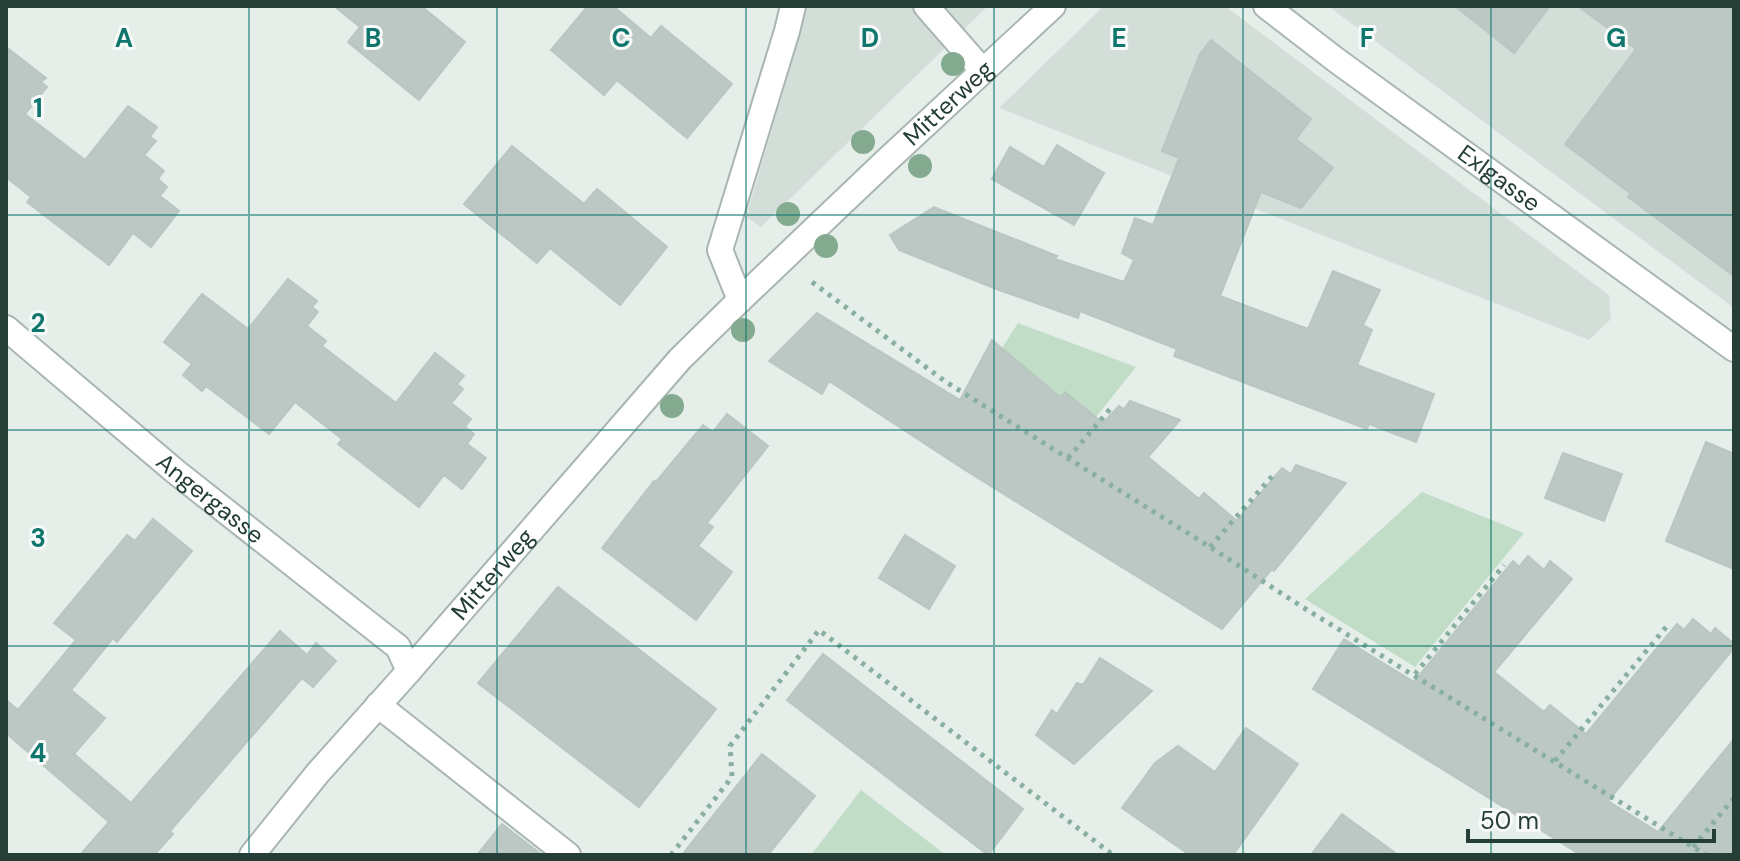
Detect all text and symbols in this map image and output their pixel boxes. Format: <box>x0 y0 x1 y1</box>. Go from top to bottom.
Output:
text: A <box>115 21 133 55</box>
text: B <box>365 21 381 55</box>
text: C <box>611 21 631 55</box>
text: D <box>861 21 879 55</box>
text: E <box>1111 21 1127 55</box>
text: F <box>1360 21 1374 55</box>
text: G <box>1606 21 1626 55</box>
street label: Mitterweg <box>897 53 1000 152</box>
text: 1 <box>33 91 43 125</box>
street label: Exlgasse <box>1452 138 1547 219</box>
text: 2 <box>30 306 46 340</box>
street label: Angergasse <box>150 446 271 550</box>
text: 3 <box>30 521 46 555</box>
street label: Mitterweg <box>444 522 541 626</box>
text: 4 <box>30 736 46 770</box>
scale bar <box>1468 793 1714 843</box>
text: 50 m <box>1480 805 1539 836</box>

